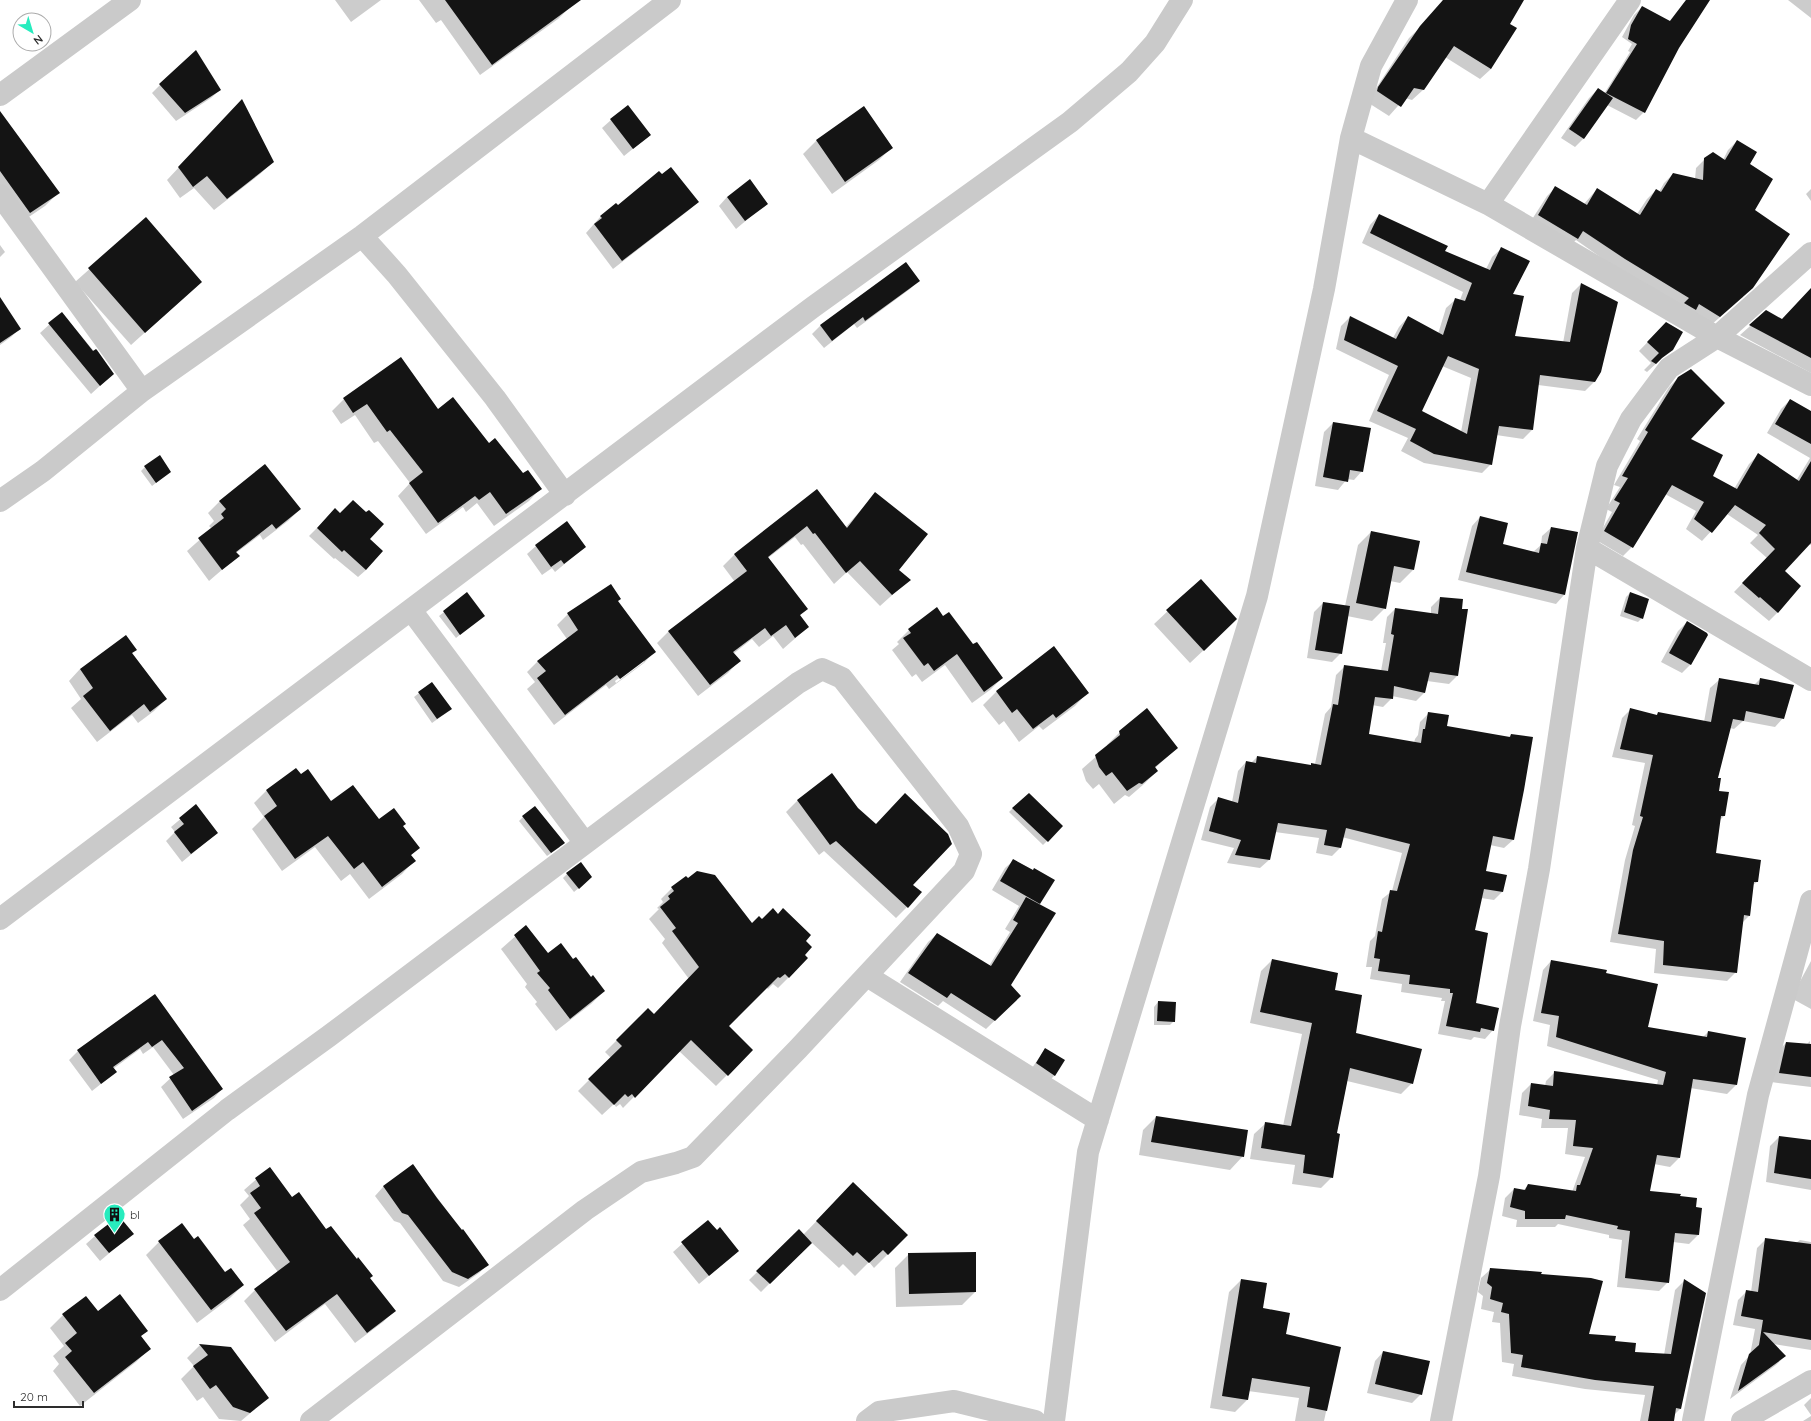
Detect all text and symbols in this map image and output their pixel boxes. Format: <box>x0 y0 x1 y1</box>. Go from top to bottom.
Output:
north arrow <box>12 12 52 52</box>
text: N <box>31 32 46 48</box>
building icon: bl <box>101 1202 127 1235</box>
place label: bl <box>130 1207 140 1222</box>
scale bar <box>14 1383 83 1409</box>
text: 20 m <box>20 1389 48 1404</box>

